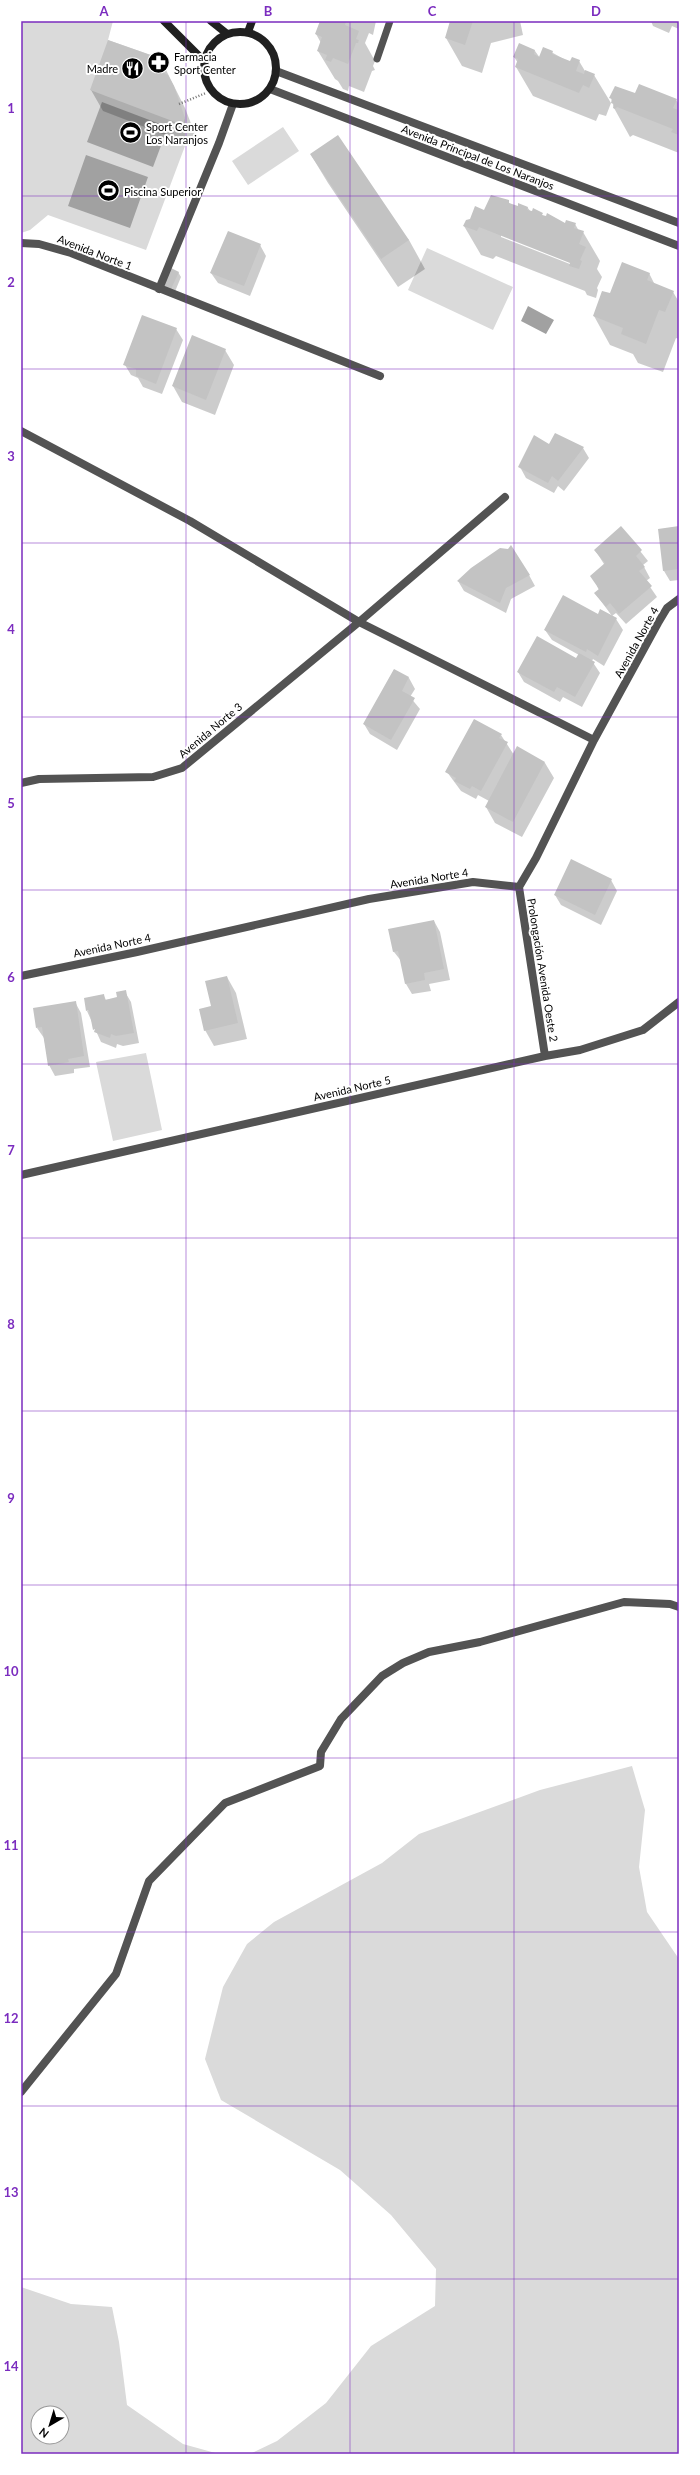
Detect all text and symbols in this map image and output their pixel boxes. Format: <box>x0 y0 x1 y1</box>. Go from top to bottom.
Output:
text: A <box>98 3 109 19</box>
text: B <box>264 3 273 19</box>
text: C <box>428 3 437 19</box>
text: D <box>591 3 601 19</box>
pharmacy icon: Farmacia Sport Center <box>145 49 171 75</box>
place label: Farmacia Sport Center <box>174 50 236 76</box>
restaurant icon: Madre <box>120 55 146 81</box>
place label: Madre <box>87 62 118 75</box>
text: 1 <box>7 100 15 116</box>
sports icon: Sport Center Los Naranjos <box>118 119 144 145</box>
place label: Sport Center Los Naranjos <box>146 120 208 146</box>
street label: Avenida Principal de Los Naranjos <box>400 122 556 192</box>
sports icon: Piscina Superior <box>95 178 121 204</box>
place label: Piscina Superior <box>124 185 201 198</box>
street label: Avenida Norte 1 <box>56 232 134 272</box>
text: 2 <box>7 274 15 290</box>
text: 3 <box>7 448 15 464</box>
street label: Avenida Norte 4 <box>611 604 661 680</box>
text: 4 <box>7 621 15 637</box>
street label: Avenida Norte 3 <box>176 700 244 760</box>
text: 5 <box>7 795 15 811</box>
street label: Avenida Norte 4 <box>389 865 470 891</box>
street label: Prolongación Avenida Oeste 2 <box>525 897 561 1043</box>
street label: Avenida Norte 4 <box>72 930 153 960</box>
text: 6 <box>7 969 15 985</box>
street label: Avenida Norte 5 <box>312 1073 392 1103</box>
text: 7 <box>7 1142 15 1158</box>
text: 8 <box>7 1316 15 1332</box>
text: 9 <box>7 1490 15 1506</box>
text: 10 <box>3 1663 19 1679</box>
text: 11 <box>3 1837 19 1853</box>
text: 12 <box>3 2010 19 2026</box>
text: 13 <box>3 2184 19 2200</box>
text: 14 <box>3 2358 19 2374</box>
north arrow <box>30 2405 70 2445</box>
text: N <box>36 2426 51 2441</box>

